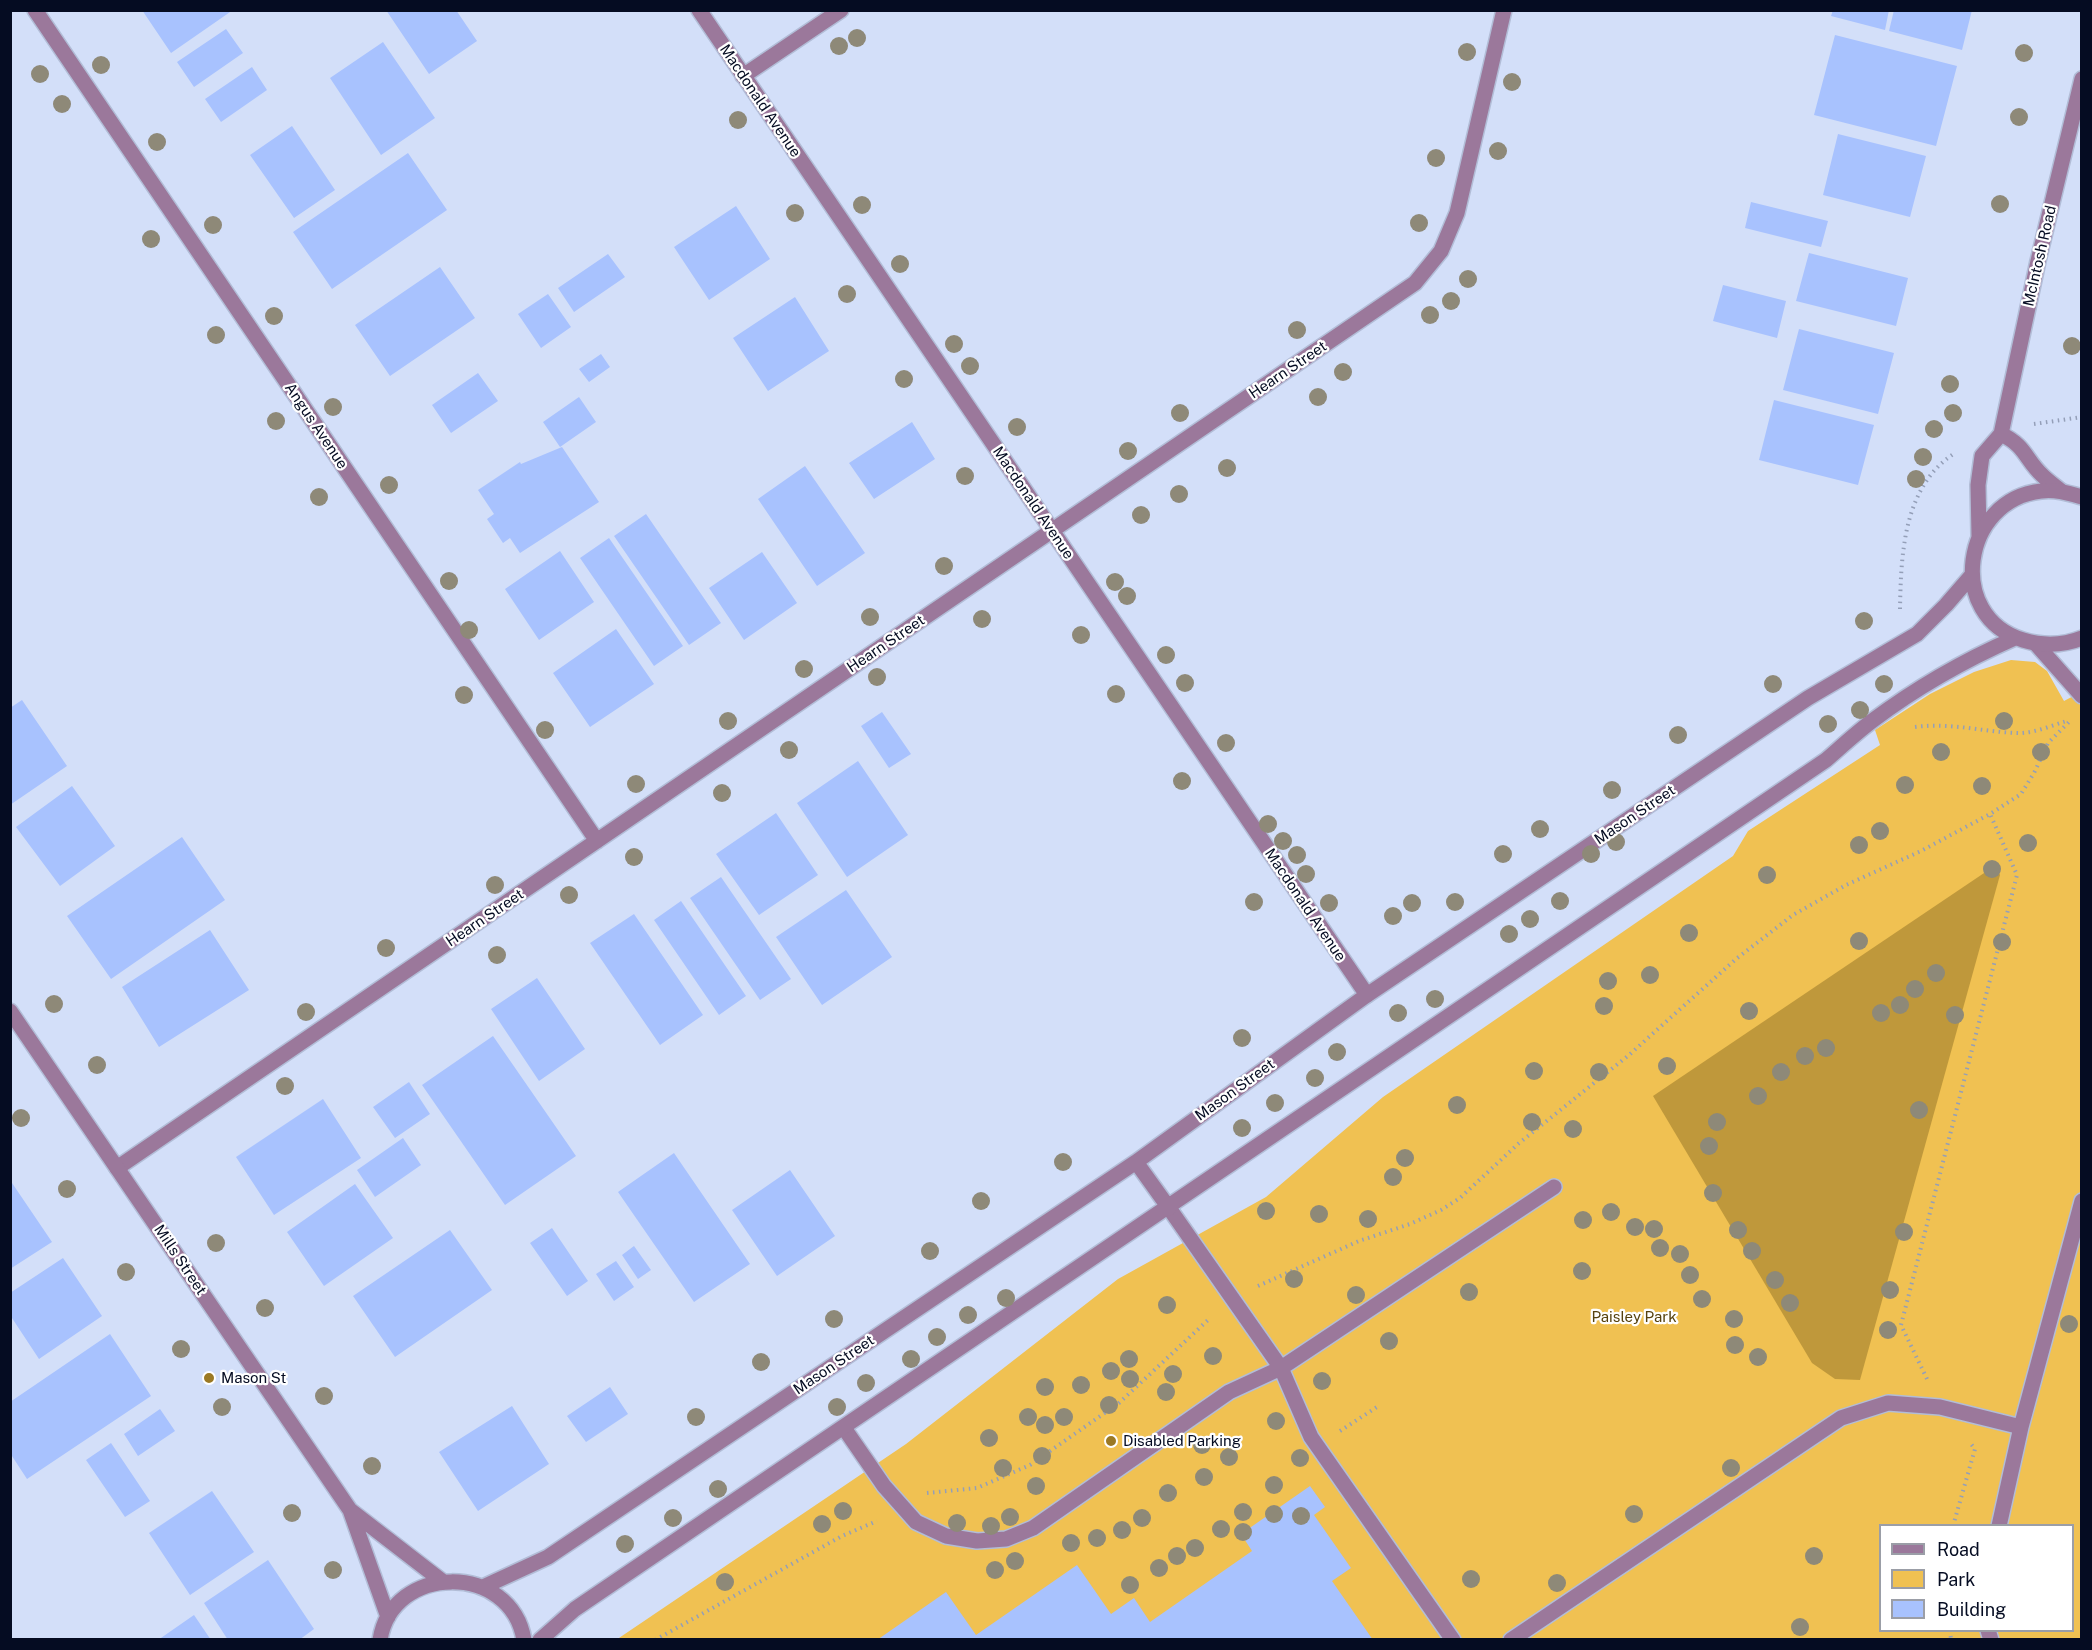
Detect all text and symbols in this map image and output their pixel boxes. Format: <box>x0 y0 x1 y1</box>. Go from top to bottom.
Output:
street label: Macdonald Avenue <box>716 41 804 161</box>
street label: McIntosh Road <box>2020 204 2060 308</box>
street label: Hearn Street <box>1246 337 1330 403</box>
street label: Angus Avenue <box>281 380 351 472</box>
street label: Macdonald Avenue <box>989 443 1077 563</box>
street label: Hearn Street <box>844 611 928 677</box>
street label: Mason Street <box>1591 781 1679 849</box>
street label: Macdonald Avenue <box>1261 845 1349 965</box>
street label: Hearn Street <box>443 885 527 951</box>
street label: Mason Street <box>1192 1055 1278 1125</box>
street label: Mills Street <box>150 1221 210 1299</box>
park label: Paisley Park <box>1591 1308 1677 1326</box>
street label: Mason Street <box>790 1331 878 1399</box>
place label: Mason St <box>221 1369 286 1387</box>
marker: Mason St <box>202 1371 216 1385</box>
place label: Disabled Parking <box>1123 1432 1241 1450</box>
marker: Disabled Parking <box>1104 1434 1118 1448</box>
legend <box>1879 1524 2074 1632</box>
text: Road <box>1937 1539 1980 1560</box>
text: Park <box>1937 1569 1975 1590</box>
text: Building <box>1937 1599 2006 1620</box>

